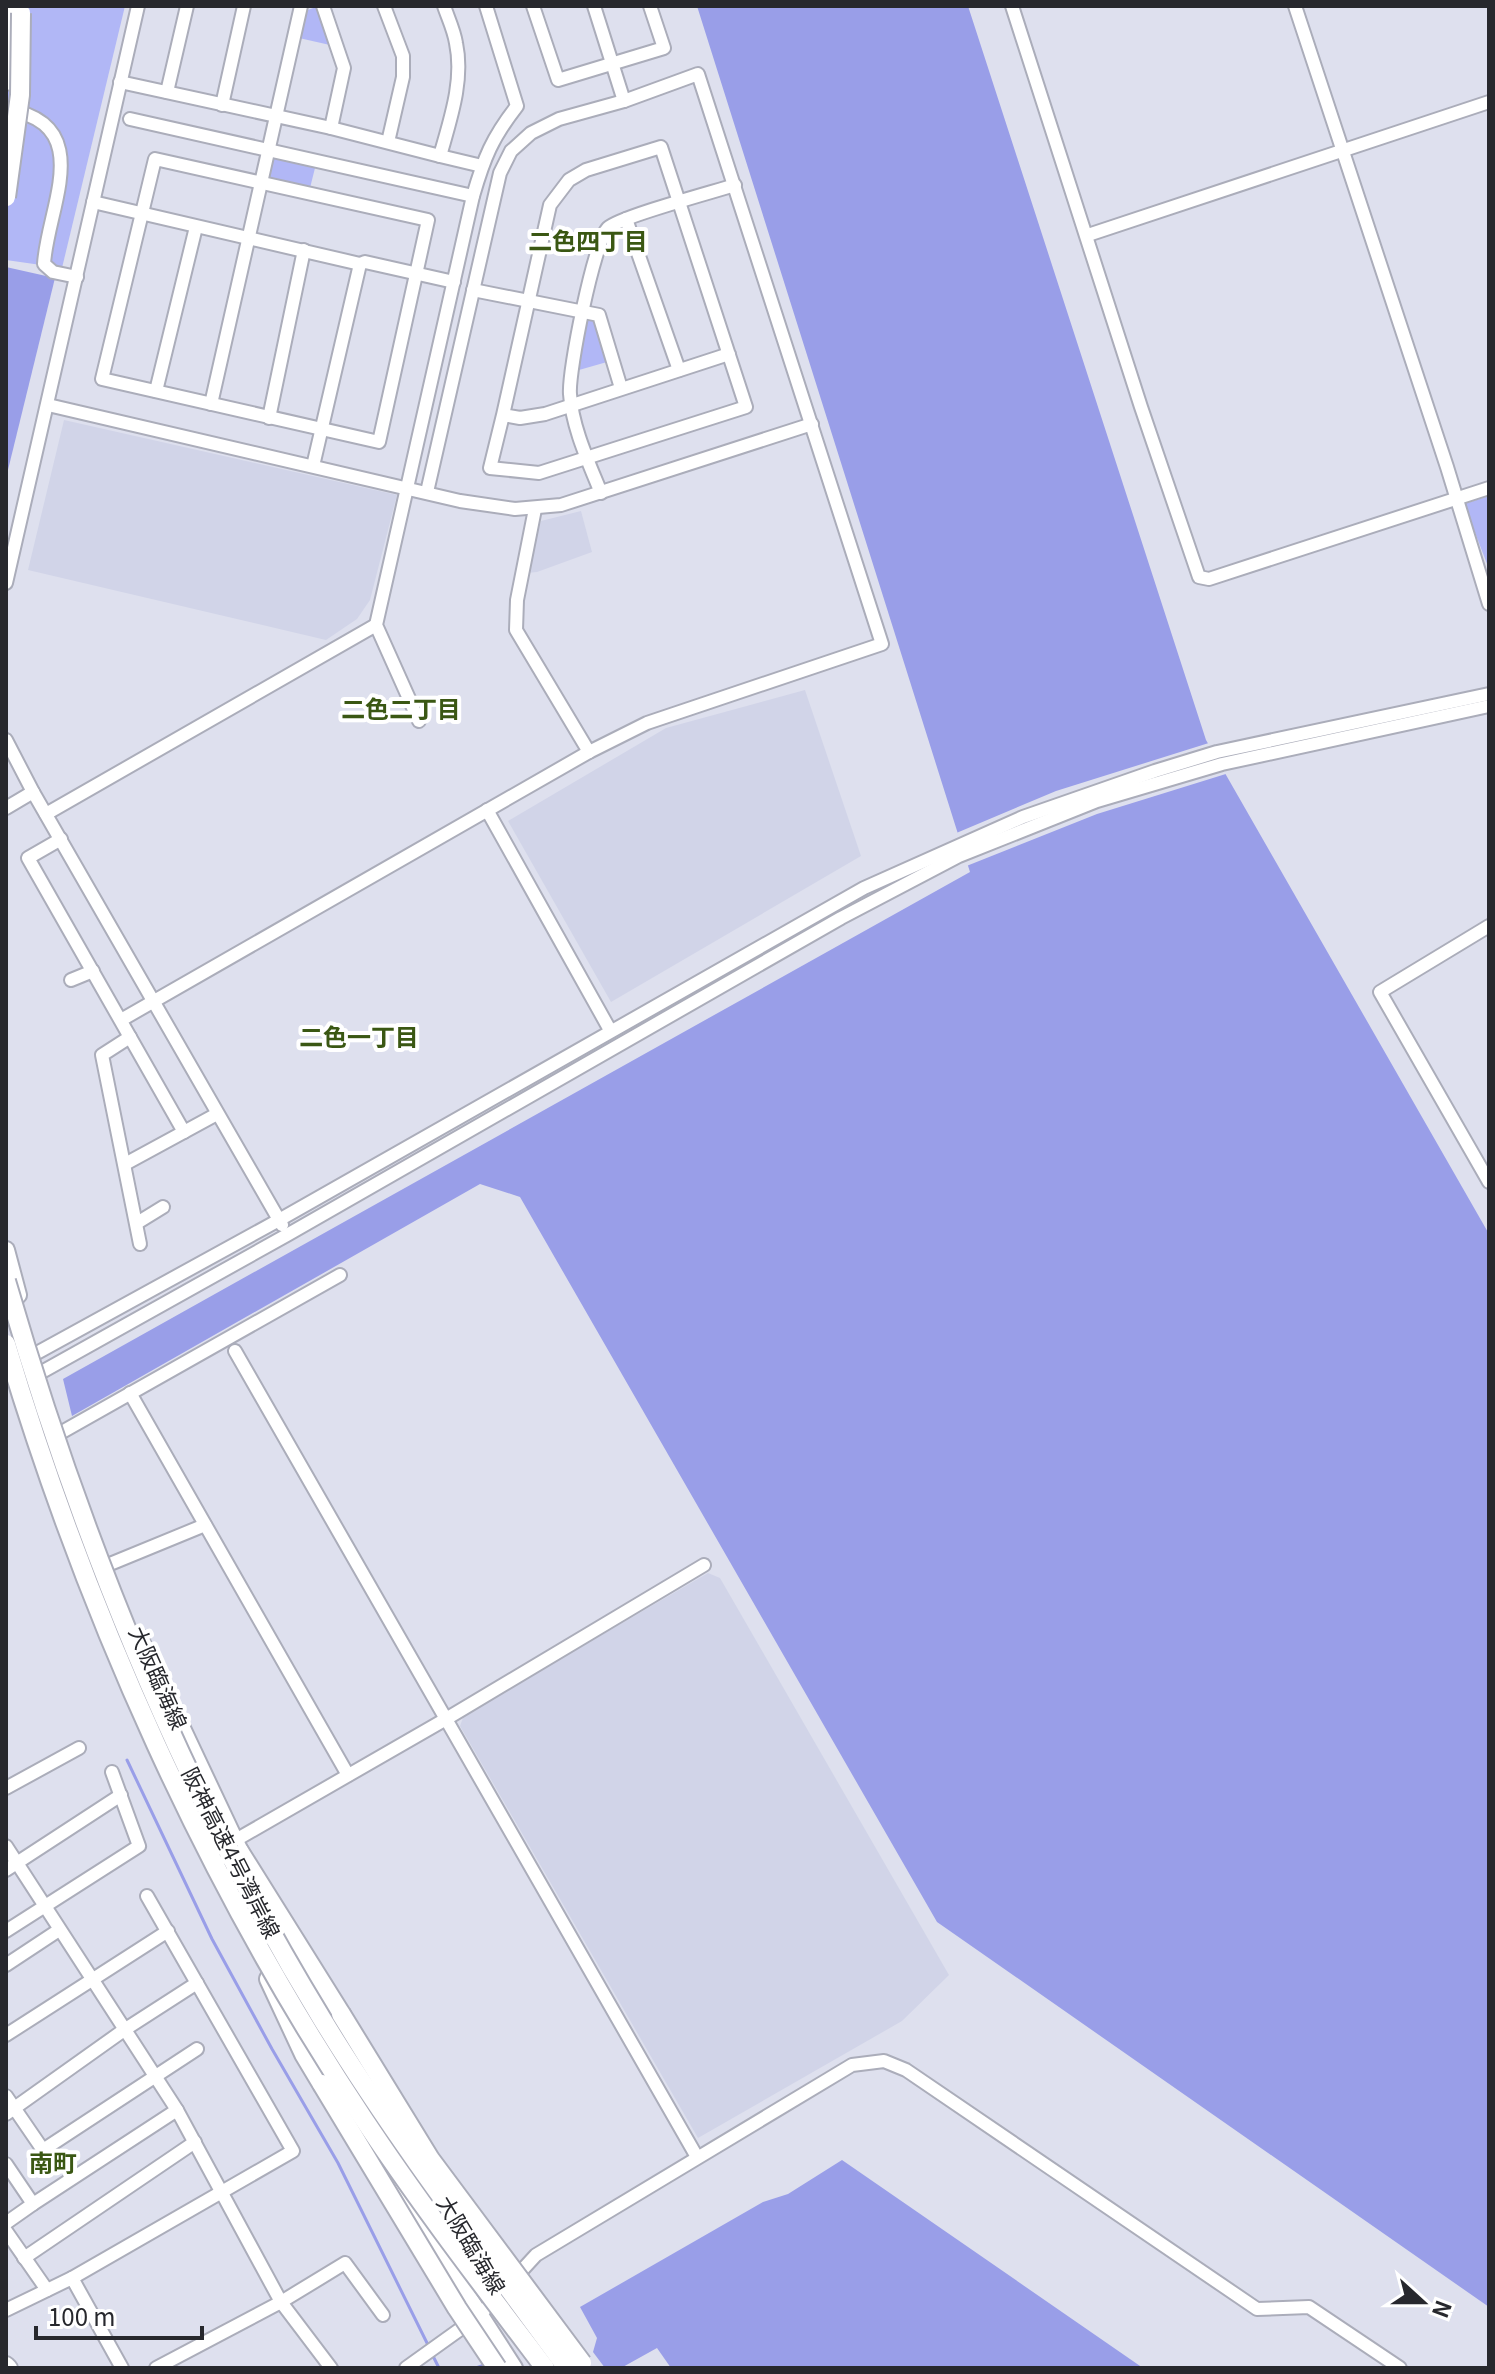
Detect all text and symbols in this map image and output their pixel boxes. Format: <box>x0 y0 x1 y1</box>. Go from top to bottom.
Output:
district label: 二色四丁目 <box>528 222 648 257</box>
district label: 二色二丁目 <box>341 690 461 725</box>
district label: 二色一丁目 <box>299 1018 419 1053</box>
street label: 大阪臨海線 <box>123 1620 197 1734</box>
street label: 阪神高速4号湾岸線 <box>176 1761 290 1943</box>
district label: 南町 <box>29 2144 77 2179</box>
street label: 大阪臨海線 <box>431 2189 515 2299</box>
north arrow <box>1383 2262 1463 2342</box>
scale bar <box>36 2290 202 2340</box>
text: N <box>1426 2296 1461 2323</box>
text: 100 m <box>48 2298 116 2333</box>

